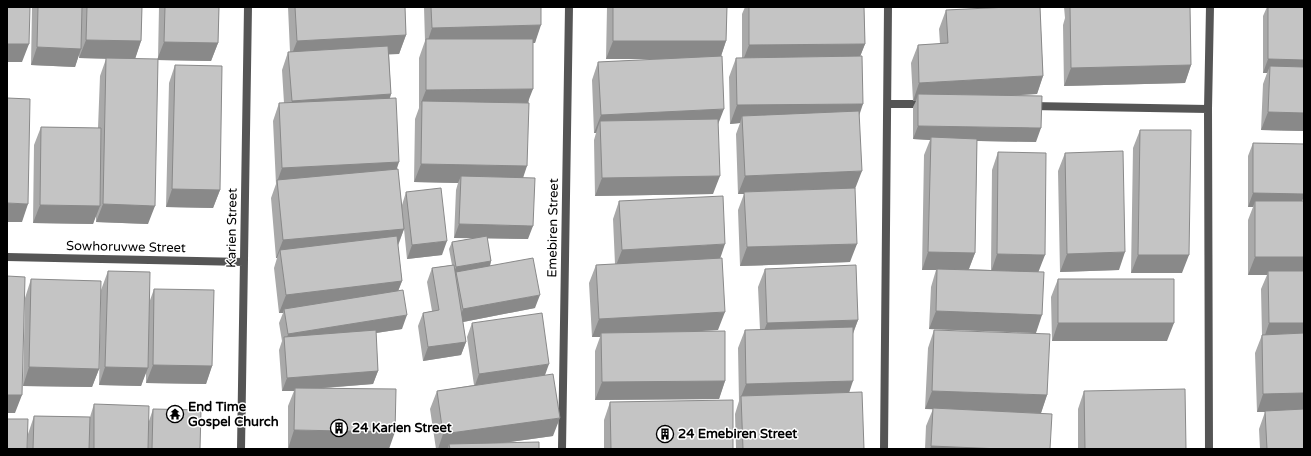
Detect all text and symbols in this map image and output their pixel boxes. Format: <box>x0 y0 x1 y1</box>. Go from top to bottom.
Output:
street label: Emebiren Street <box>544 178 562 278</box>
street label: Karien Street <box>223 188 241 268</box>
street label: Sowhoruvwe Street <box>66 238 186 256</box>
place label: End Time Gospel Church <box>188 399 279 430</box>
temple icon: End Time Gospel Church <box>165 404 185 424</box>
building icon: 24 Karien Street <box>329 418 349 438</box>
place label: 24 Karien Street <box>352 420 452 436</box>
building icon: 24 Emebiren Street <box>655 424 675 444</box>
place label: 24 Emebiren Street <box>678 426 797 442</box>

